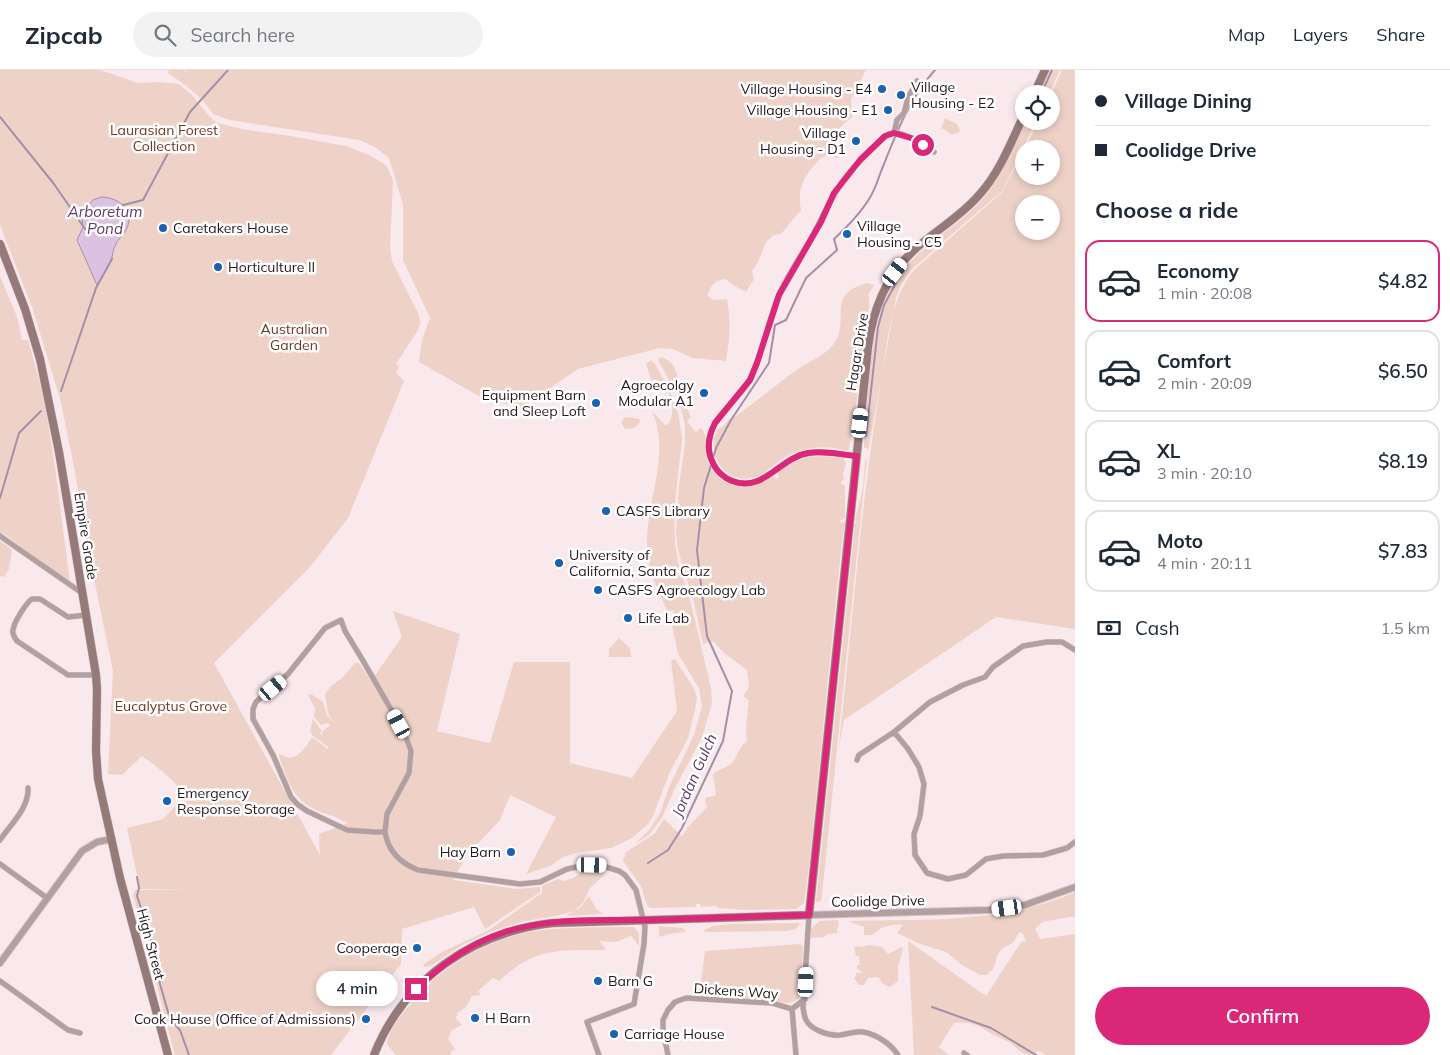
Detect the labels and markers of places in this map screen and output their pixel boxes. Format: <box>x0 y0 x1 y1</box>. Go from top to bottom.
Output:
place label: Village Housing - E2 <box>911 78 995 112</box>
place label: Village Housing - E4 <box>740 80 873 98</box>
marker: Village Housing - E4 <box>876 83 888 95</box>
marker: Village Housing - E2 <box>895 89 907 101</box>
place label: Village Housing - E1 <box>746 101 878 119</box>
marker: Village Housing - E1 <box>882 104 894 116</box>
place label: Village Housing - D1 <box>760 124 846 158</box>
marker: Village Housing - D1 <box>850 135 862 147</box>
place label: Village Housing - C5 <box>857 217 942 251</box>
place label: Caretakers House <box>173 219 288 237</box>
marker: Caretakers House <box>157 222 169 234</box>
marker: Village Housing - C5 <box>841 228 853 240</box>
place label: Horticulture II <box>228 258 315 276</box>
marker: Horticulture II <box>212 261 224 273</box>
place label: Agroecolgy Modular A1 <box>618 376 695 410</box>
place label: Equipment Barn and Sleep Loft <box>482 386 586 420</box>
marker: Agroecolgy Modular A1 <box>698 387 710 399</box>
marker: Equipment Barn and Sleep Loft <box>590 397 602 409</box>
place label: CASFS Library <box>616 502 710 520</box>
marker: CASFS Library <box>600 505 612 517</box>
place label: University of California, Santa Cruz <box>569 546 710 580</box>
marker: University of California, Santa Cruz <box>553 557 565 569</box>
place label: CASFS Agroecology Lab <box>608 581 766 599</box>
marker: CASFS Agroecology Lab <box>592 584 604 596</box>
place label: Life Lab <box>638 609 689 627</box>
marker: Life Lab <box>622 612 634 624</box>
place label: Emergency Response Storage <box>177 784 295 818</box>
marker: Emergency Response Storage <box>161 795 173 807</box>
place label: Hay Barn <box>440 843 501 861</box>
marker: Hay Barn <box>505 846 517 858</box>
place label: Cooperage <box>336 939 407 957</box>
marker: Cooperage <box>411 942 423 954</box>
place label: Barn G <box>608 972 653 990</box>
marker: Barn G <box>592 975 604 987</box>
place label: H Barn <box>485 1009 531 1027</box>
place label: Cook House (Office of Admissions) <box>134 1010 356 1028</box>
marker: H Barn <box>469 1012 481 1024</box>
marker: Cook House (Office of Admissions) <box>360 1013 372 1025</box>
place label: Carriage House <box>624 1025 725 1043</box>
marker: Carriage House <box>608 1028 620 1040</box>

